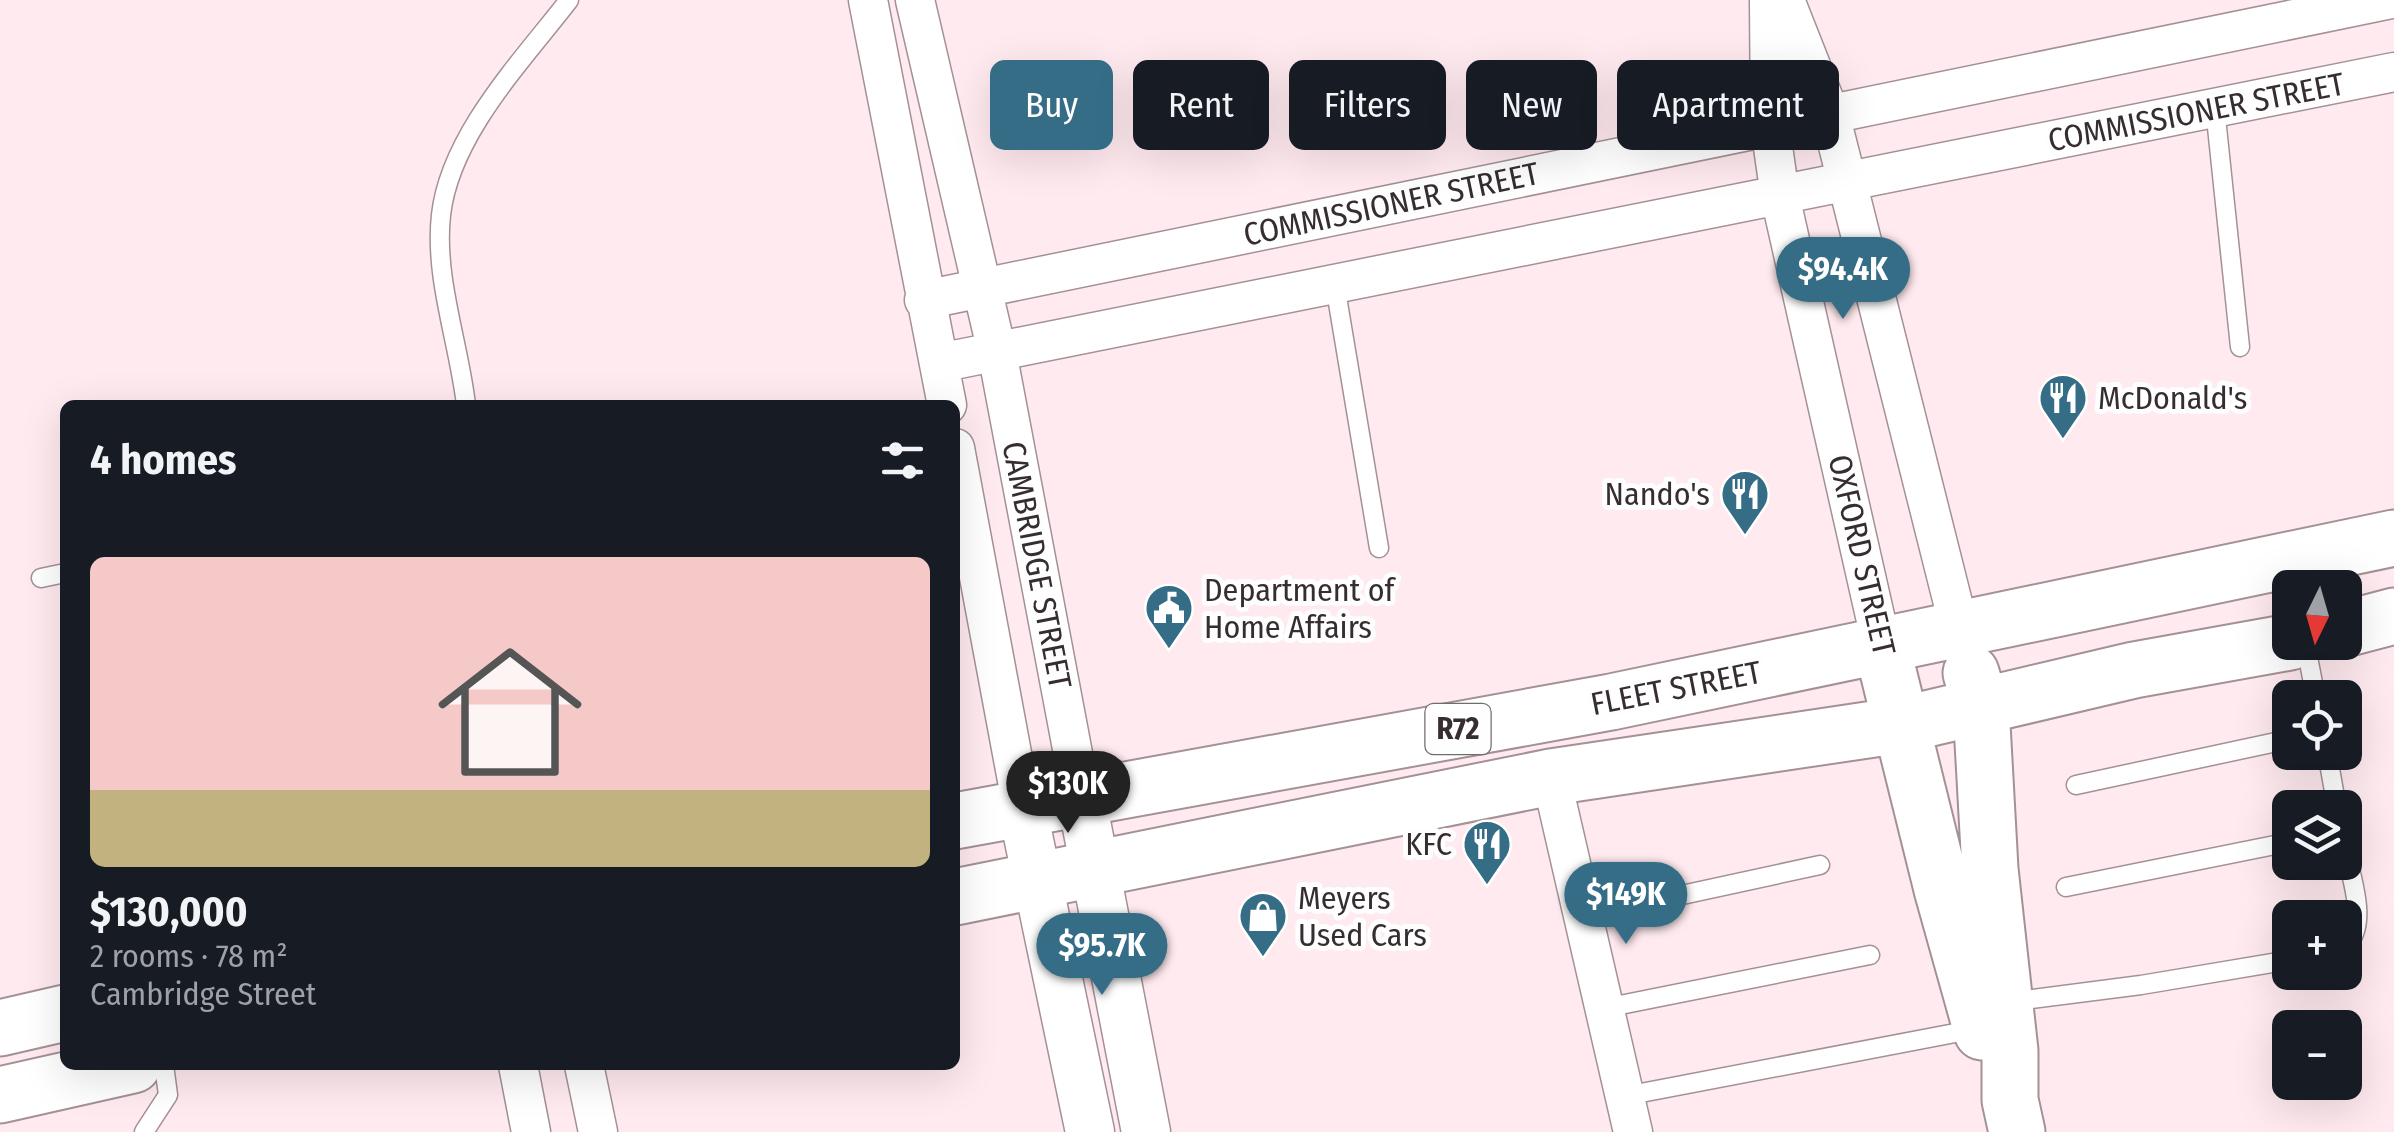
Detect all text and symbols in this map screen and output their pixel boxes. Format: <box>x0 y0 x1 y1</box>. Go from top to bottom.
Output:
chip: Buy <box>990 60 1113 150</box>
chip: Rent <box>1133 60 1269 150</box>
chip: Filters <box>1289 60 1446 150</box>
chip: New <box>1466 60 1597 150</box>
chip: Apartment <box>1617 60 1839 150</box>
street label: COMMISSIONER STREET <box>2045 65 2347 159</box>
street label: COMMISSIONER STREET <box>1240 154 1542 254</box>
pin: $94.4K <box>1762 237 1924 322</box>
text: $94.4K <box>1798 250 1888 288</box>
restaurant icon: McDonald's <box>2037 372 2089 440</box>
place label: McDonald's <box>2098 379 2247 417</box>
icon: filters <box>875 433 930 488</box>
text: 4 homes <box>90 435 237 485</box>
street label: CAMBRIDGE STREET <box>994 438 1080 692</box>
street label: OXFORD STREET <box>1820 451 1904 659</box>
restaurant icon: Nando's <box>1719 468 1771 536</box>
place label: Nando's <box>1605 475 1710 513</box>
north arrow <box>2272 570 2362 660</box>
map controls <box>2272 570 2362 1100</box>
place label: Department of Home Affairs <box>1204 571 1397 646</box>
public building icon: Department of Home Affairs <box>1143 582 1195 650</box>
icon: home <box>420 622 600 802</box>
street label: FLEET STREET <box>1588 653 1765 723</box>
button: locate <box>2272 680 2362 770</box>
road number: R72 <box>1426 704 1490 754</box>
pin: $130K <box>998 751 1138 836</box>
text: $130K <box>1028 764 1108 802</box>
button: layers <box>2272 790 2362 880</box>
restaurant icon: KFC <box>1461 818 1513 886</box>
place label: KFC <box>1405 825 1452 863</box>
pin: $149K <box>1556 862 1696 947</box>
text: $149K <box>1586 875 1666 913</box>
place label: Meyers Used Cars <box>1298 879 1427 954</box>
text: $130,000 <box>90 887 248 937</box>
shop icon: Meyers Used Cars <box>1237 890 1289 958</box>
button: + <box>2272 900 2362 990</box>
pin: $95.7K <box>1021 913 1183 998</box>
text: $95.7K <box>1058 926 1146 964</box>
text: 2 rooms · 78 m² <box>90 937 288 975</box>
text: Cambridge Street <box>90 975 316 1013</box>
button: − <box>2272 1010 2362 1100</box>

